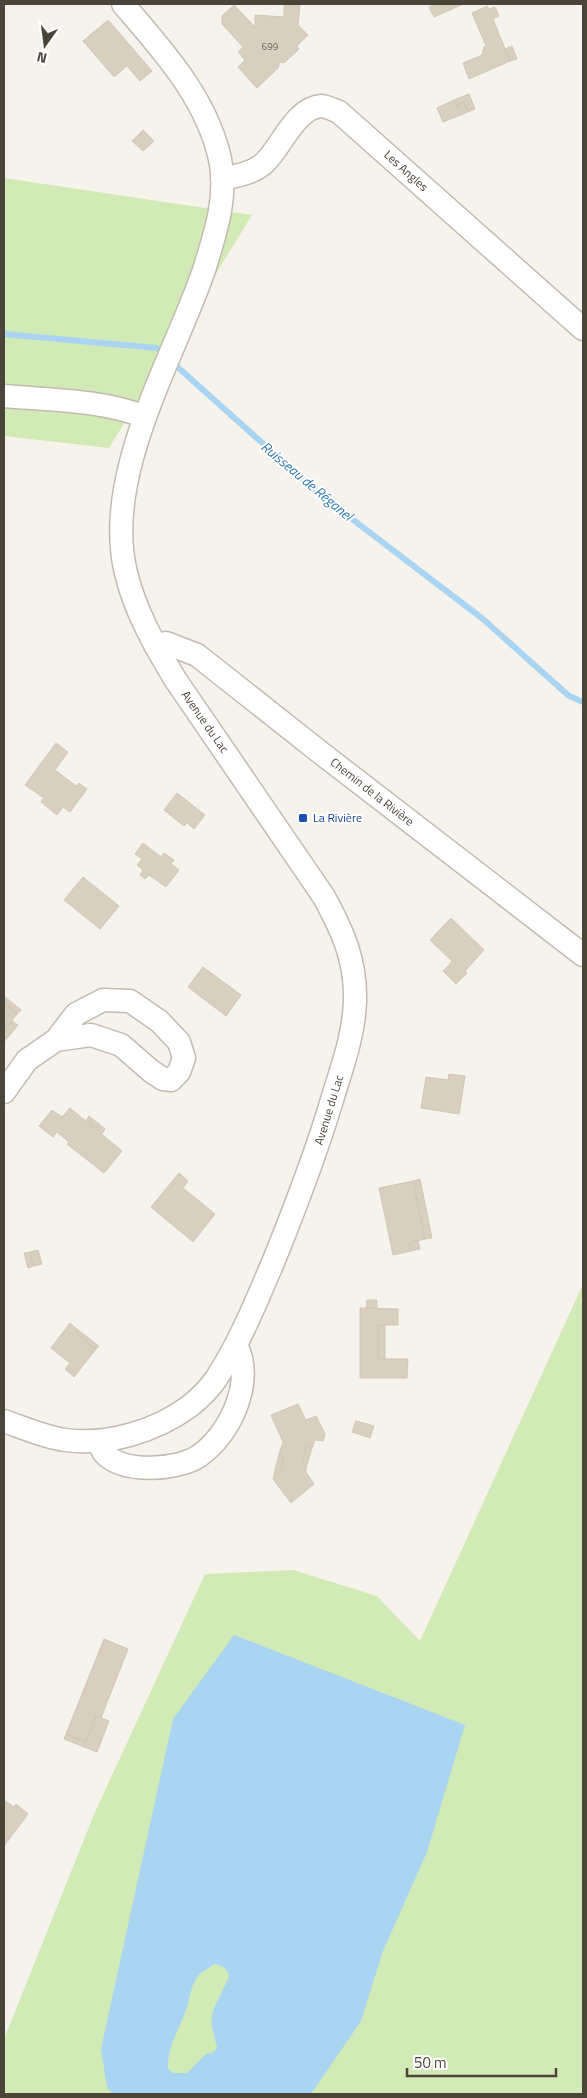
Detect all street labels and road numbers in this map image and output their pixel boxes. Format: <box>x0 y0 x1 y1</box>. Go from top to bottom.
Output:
street label: Les Angles <box>380 145 433 196</box>
street label: Avenue du Lac <box>177 687 234 757</box>
street label: Chemin de la Rivière <box>326 753 418 830</box>
street label: Avenue du Lac <box>309 1072 348 1147</box>

